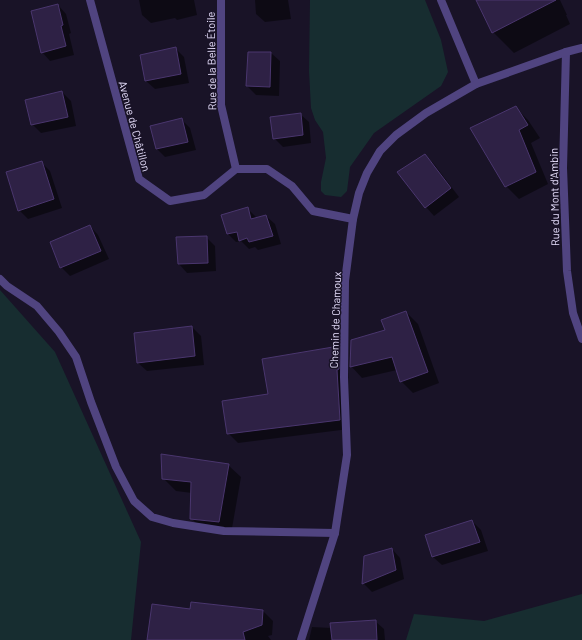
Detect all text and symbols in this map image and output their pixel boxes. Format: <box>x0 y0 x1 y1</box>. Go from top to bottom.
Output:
street label: Rue de la Belle Étoile <box>204 11 218 110</box>
street label: Avenue de Châtillon <box>117 79 153 173</box>
street label: Rue du Mont d'Ambin <box>547 148 561 246</box>
street label: Chemin de Chamoux <box>327 271 343 369</box>

